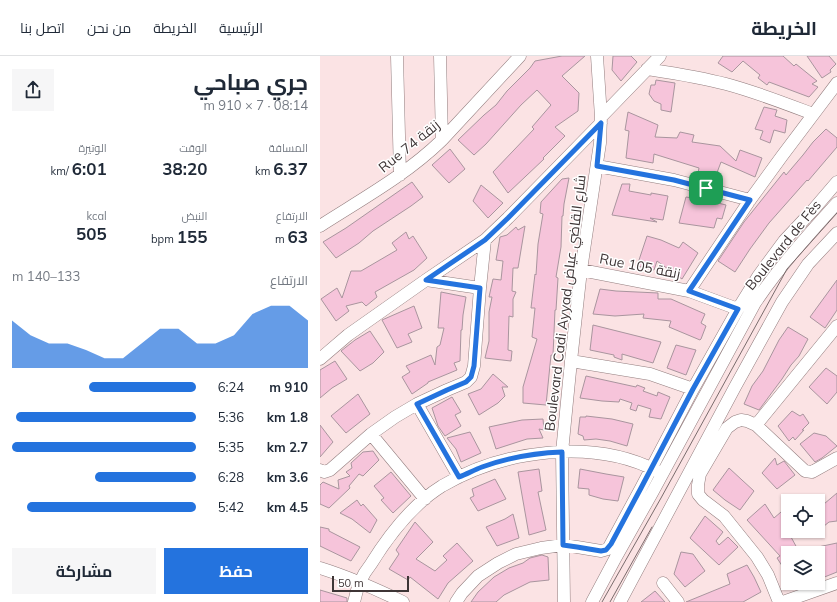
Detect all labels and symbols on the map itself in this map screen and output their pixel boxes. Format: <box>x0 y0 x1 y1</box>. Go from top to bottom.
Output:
street label: Rue 74 زنقة <box>375 116 443 176</box>
pin <box>689 171 723 205</box>
street label: Boulevard Cadi Ayyad شارع القاضي عياض <box>540 174 592 432</box>
street label: Boulevard de Fès <box>741 196 825 294</box>
street label: Rue 105 زنقة <box>598 249 682 283</box>
scale bar <box>332 574 409 593</box>

